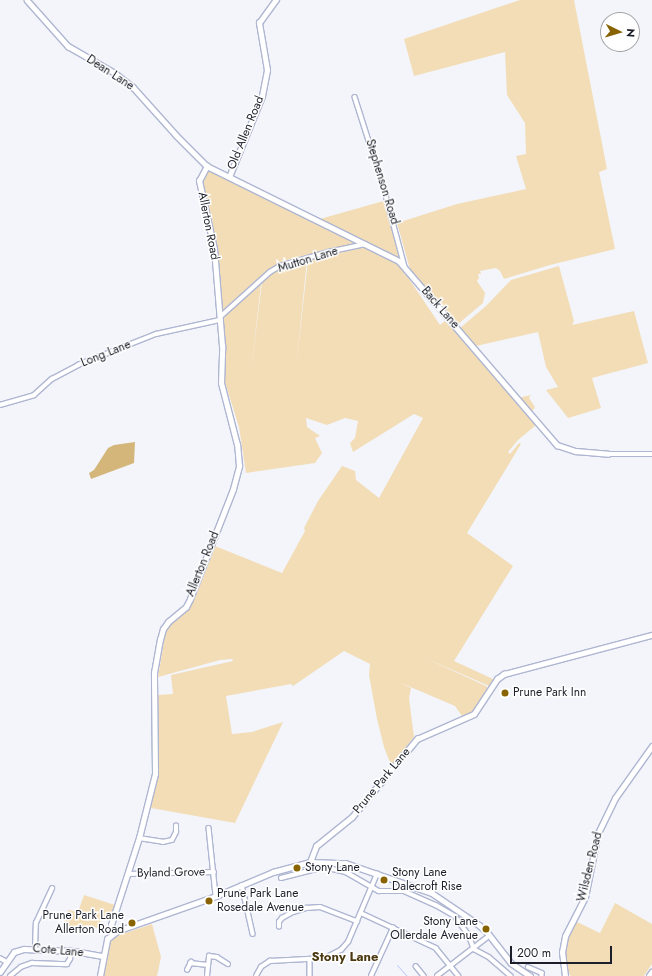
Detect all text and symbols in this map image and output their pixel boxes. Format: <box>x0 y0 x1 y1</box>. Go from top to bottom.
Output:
north arrow <box>600 12 640 52</box>
text: N <box>623 28 639 38</box>
street label: Dean Lane <box>84 52 136 94</box>
street label: Old Allen Road <box>225 94 267 172</box>
street label: Stephenson Road <box>362 138 402 226</box>
street label: Allerton Road <box>194 191 222 261</box>
street label: Mutton Lane <box>276 244 340 276</box>
street label: Back Lane <box>418 284 462 332</box>
street label: Long Lane <box>79 338 133 370</box>
street label: Allerton Road <box>183 529 223 599</box>
place label: Prune Park Inn <box>513 686 586 700</box>
marker: Prune Park Inn <box>500 688 510 698</box>
street label: Prune Park Lane <box>350 745 414 817</box>
street label: Wilsden Road <box>574 831 606 903</box>
place label: Stony Lane <box>305 861 360 875</box>
marker: Stony Lane <box>292 863 302 873</box>
street label: Byland Grove <box>137 865 205 881</box>
place label: Stony Lane Dalecroft Rise <box>392 866 462 894</box>
marker: Stony Lane Dalecroft Rise <box>379 875 389 885</box>
place label: Prune Park Lane Rosedale Avenue <box>217 887 304 915</box>
marker: Prune Park Lane Rosedale Avenue <box>204 896 214 906</box>
place label: Prune Park Lane Allerton Road <box>43 909 124 937</box>
place label: Stony Lane Ollerdale Avenue <box>390 915 478 943</box>
marker: Prune Park Lane Allerton Road <box>127 918 137 928</box>
marker: Stony Lane Ollerdale Avenue <box>481 924 491 934</box>
scale bar <box>512 938 614 964</box>
street label: Cote Lane <box>32 942 84 960</box>
text: 200 m <box>517 944 551 962</box>
district label: Stony Lane <box>312 949 378 965</box>

